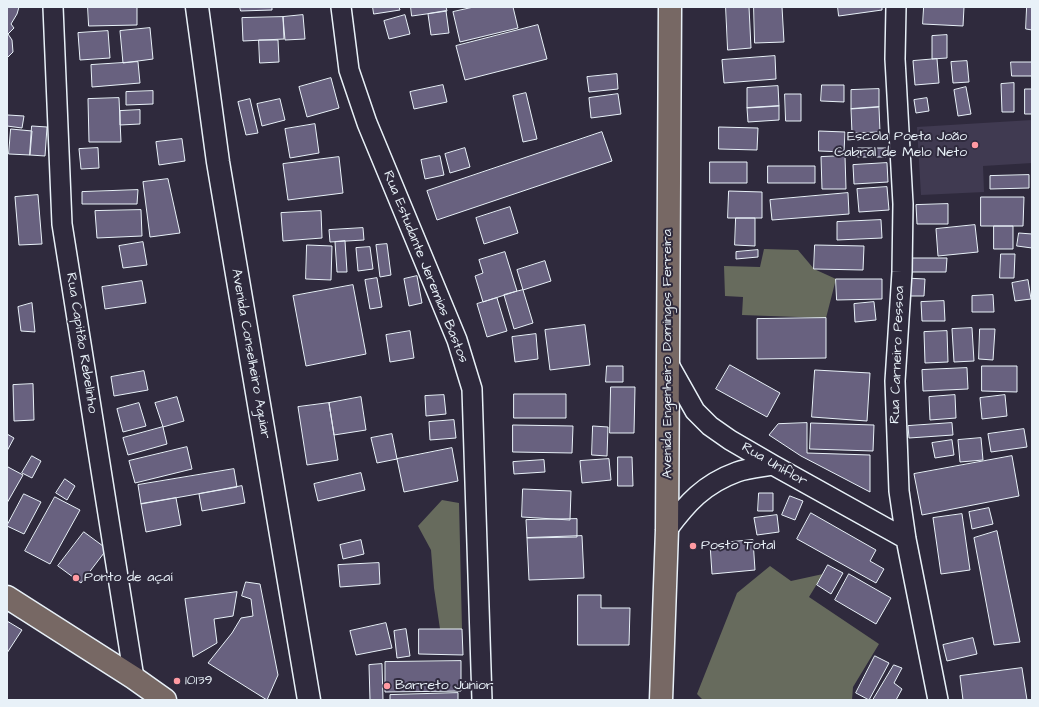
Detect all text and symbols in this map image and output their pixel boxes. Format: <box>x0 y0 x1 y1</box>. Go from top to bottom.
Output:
place label: Escola Poeta João Cabral de Melo Neto <box>834 129 967 162</box>
marker: Escola Poeta João Cabral de Melo Neto <box>970 140 980 150</box>
street label: Rua Estudante Jeremias Bastos <box>379 168 471 366</box>
street label: Avenida Engenheiro Domingos Ferreira <box>660 229 676 479</box>
street label: Avenida Conselheiro Aguiar <box>227 268 273 440</box>
street label: Rua Capitão Rebelinho <box>62 271 100 415</box>
street label: Rua Carneiro Pessoa <box>887 286 909 424</box>
street label: Rua Uniflor <box>738 439 810 491</box>
place label: Posto Total <box>701 538 776 554</box>
marker: Posto Total <box>688 541 698 551</box>
place label: Ponto de açaí <box>84 570 173 586</box>
marker: Ponto de açaí <box>71 573 81 583</box>
place label: 10139 <box>185 673 213 689</box>
marker: 10139 <box>172 676 182 686</box>
place label: Barreto Júnior <box>395 678 493 694</box>
marker: Barreto Júnior <box>382 681 392 691</box>

